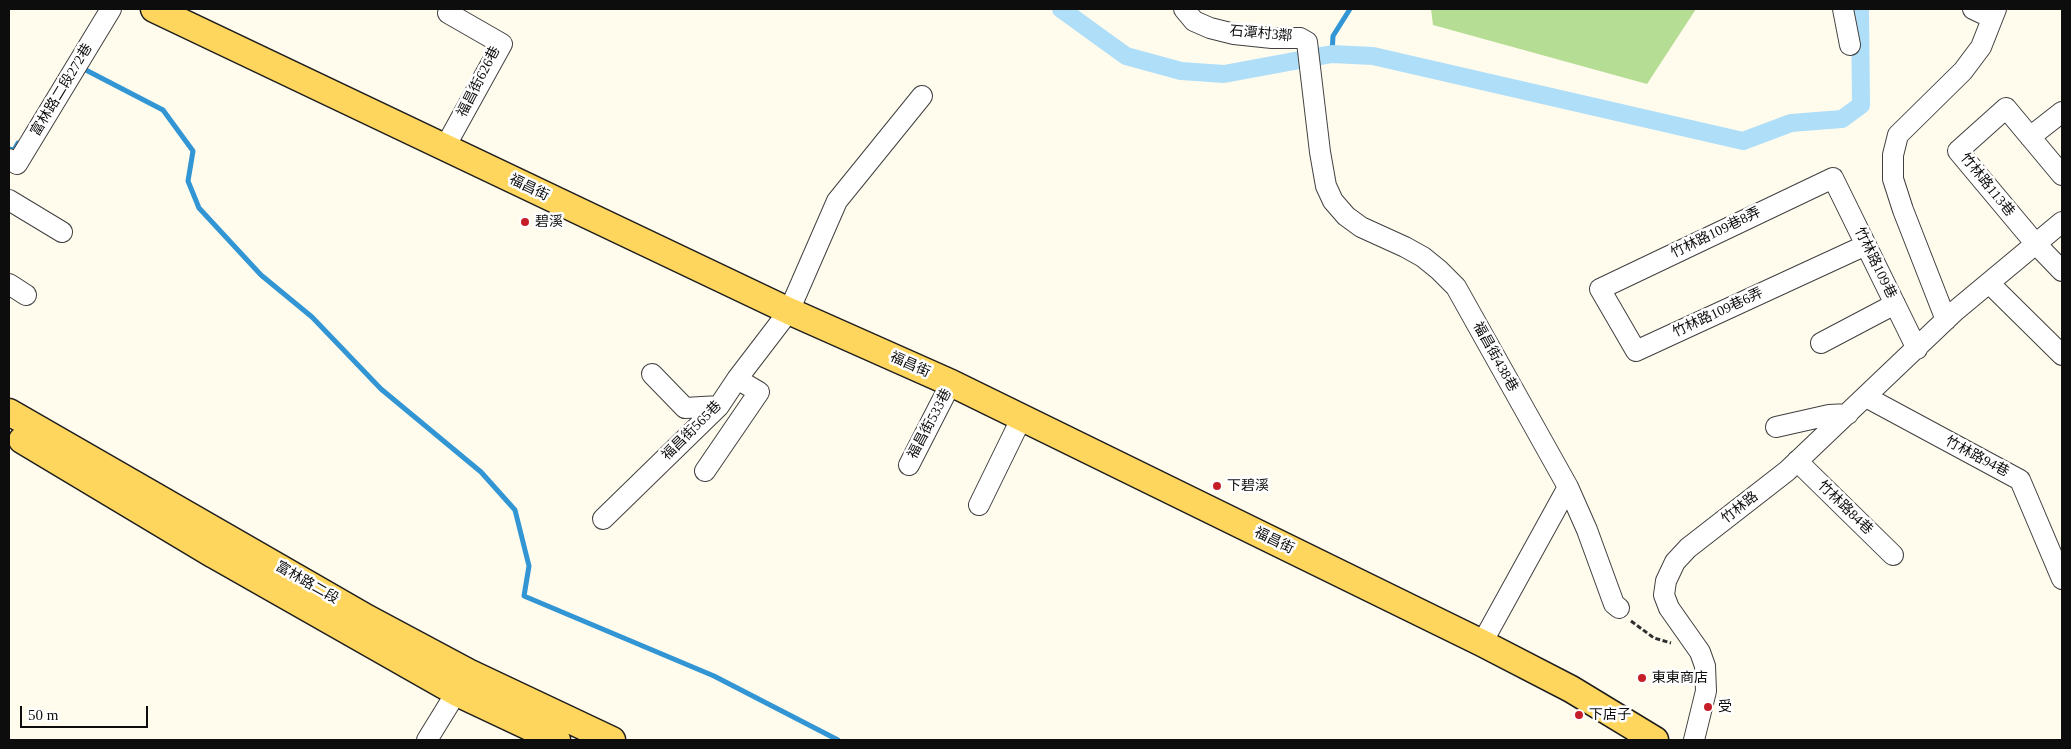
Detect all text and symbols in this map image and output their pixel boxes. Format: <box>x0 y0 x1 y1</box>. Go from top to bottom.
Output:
street label: 石潭村3鄰 <box>1229 23 1293 45</box>
street label: 富林路二段272巷 <box>28 41 96 139</box>
street label: 福昌街626巷 <box>454 44 504 120</box>
street label: 竹林路113巷 <box>1956 150 2018 220</box>
street label: 福昌街 <box>506 171 552 205</box>
street label: 竹林路109巷8弄 <box>1668 204 1764 262</box>
place label: 碧溪 <box>535 214 563 230</box>
marker: 碧溪 <box>519 216 531 228</box>
street label: 竹林路109巷 <box>1851 225 1899 301</box>
street label: 竹林路109巷6弄 <box>1670 285 1766 341</box>
street label: 福昌街438巷 <box>1469 319 1521 395</box>
street label: 福昌街 <box>887 349 933 381</box>
street label: 福昌街533巷 <box>905 386 955 462</box>
street label: 福昌街565巷 <box>659 398 725 464</box>
street label: 竹林路94巷 <box>1942 433 2012 481</box>
place label: 下碧溪 <box>1227 478 1269 494</box>
street label: 竹林路84巷 <box>1814 478 1876 538</box>
marker: 下碧溪 <box>1211 480 1223 492</box>
street label: 竹林路 <box>1718 488 1762 528</box>
street label: 福昌街 <box>1251 524 1297 558</box>
street label: 富林路二段 <box>272 558 342 608</box>
place label: 東東商店 <box>1652 670 1708 686</box>
marker: 東東商店 <box>1636 672 1648 684</box>
scale bar <box>22 696 150 728</box>
place label: 受 <box>1718 699 1732 715</box>
marker: 受 <box>1702 701 1714 713</box>
text: 50 m <box>28 707 58 723</box>
place label: 下店子 <box>1589 707 1631 723</box>
marker: 下店子 <box>1573 709 1585 721</box>

